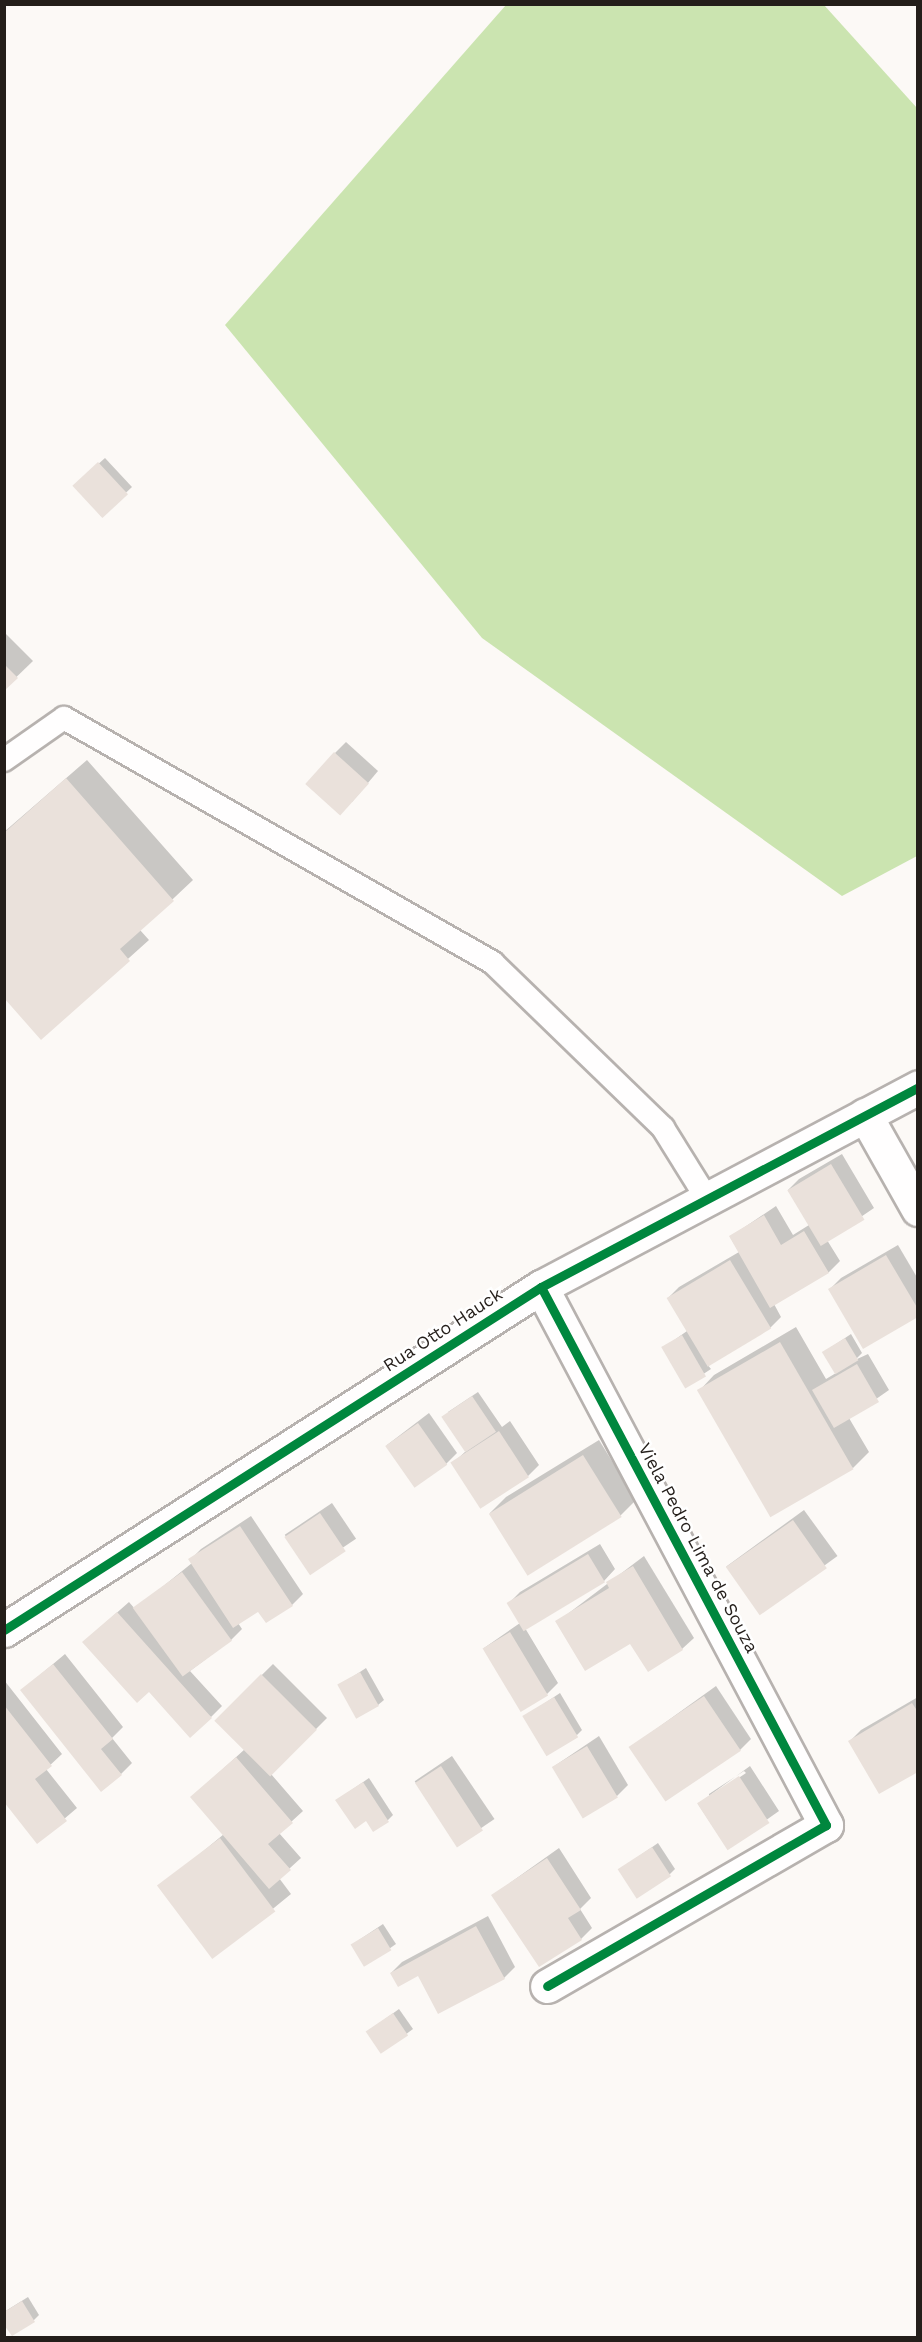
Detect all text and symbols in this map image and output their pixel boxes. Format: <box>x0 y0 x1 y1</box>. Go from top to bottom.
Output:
street label: Rua Otto Hauck <box>379 1283 507 1377</box>
street label: Viela Pedro Lima de Souza <box>633 1439 763 1657</box>

